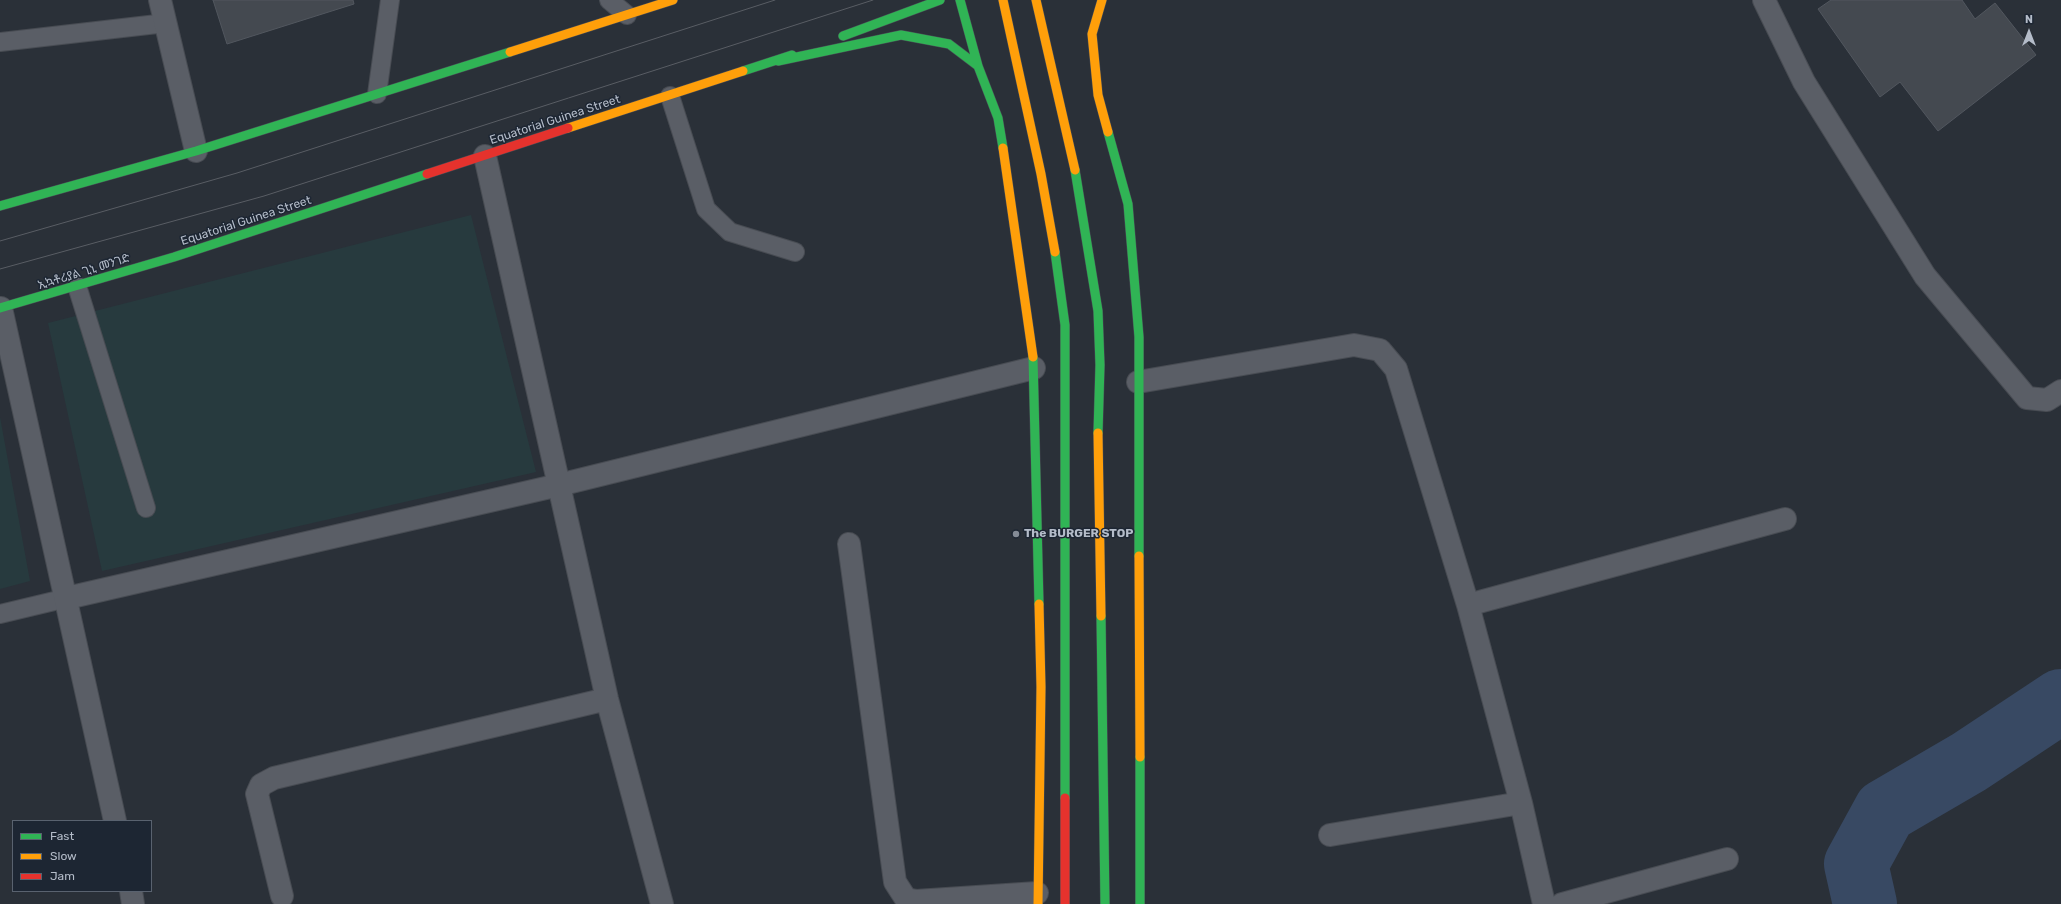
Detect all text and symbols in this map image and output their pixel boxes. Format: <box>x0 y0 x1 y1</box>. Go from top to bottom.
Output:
north arrow <box>2009 12 2049 52</box>
text: N <box>2025 13 2033 26</box>
street label: Equatorial Guinea Street <box>488 92 622 148</box>
street label: Equatorial Guinea Street <box>179 193 313 249</box>
street label: ኢኳቶሪያል ጊኒ መንገድ <box>36 251 132 293</box>
place label: The BURGER STOP <box>1024 527 1133 541</box>
marker: The BURGER STOP <box>1011 529 1021 539</box>
legend <box>12 820 152 892</box>
text: Fast <box>50 829 74 843</box>
text: Slow <box>50 849 77 863</box>
text: Jam <box>50 869 75 883</box>

